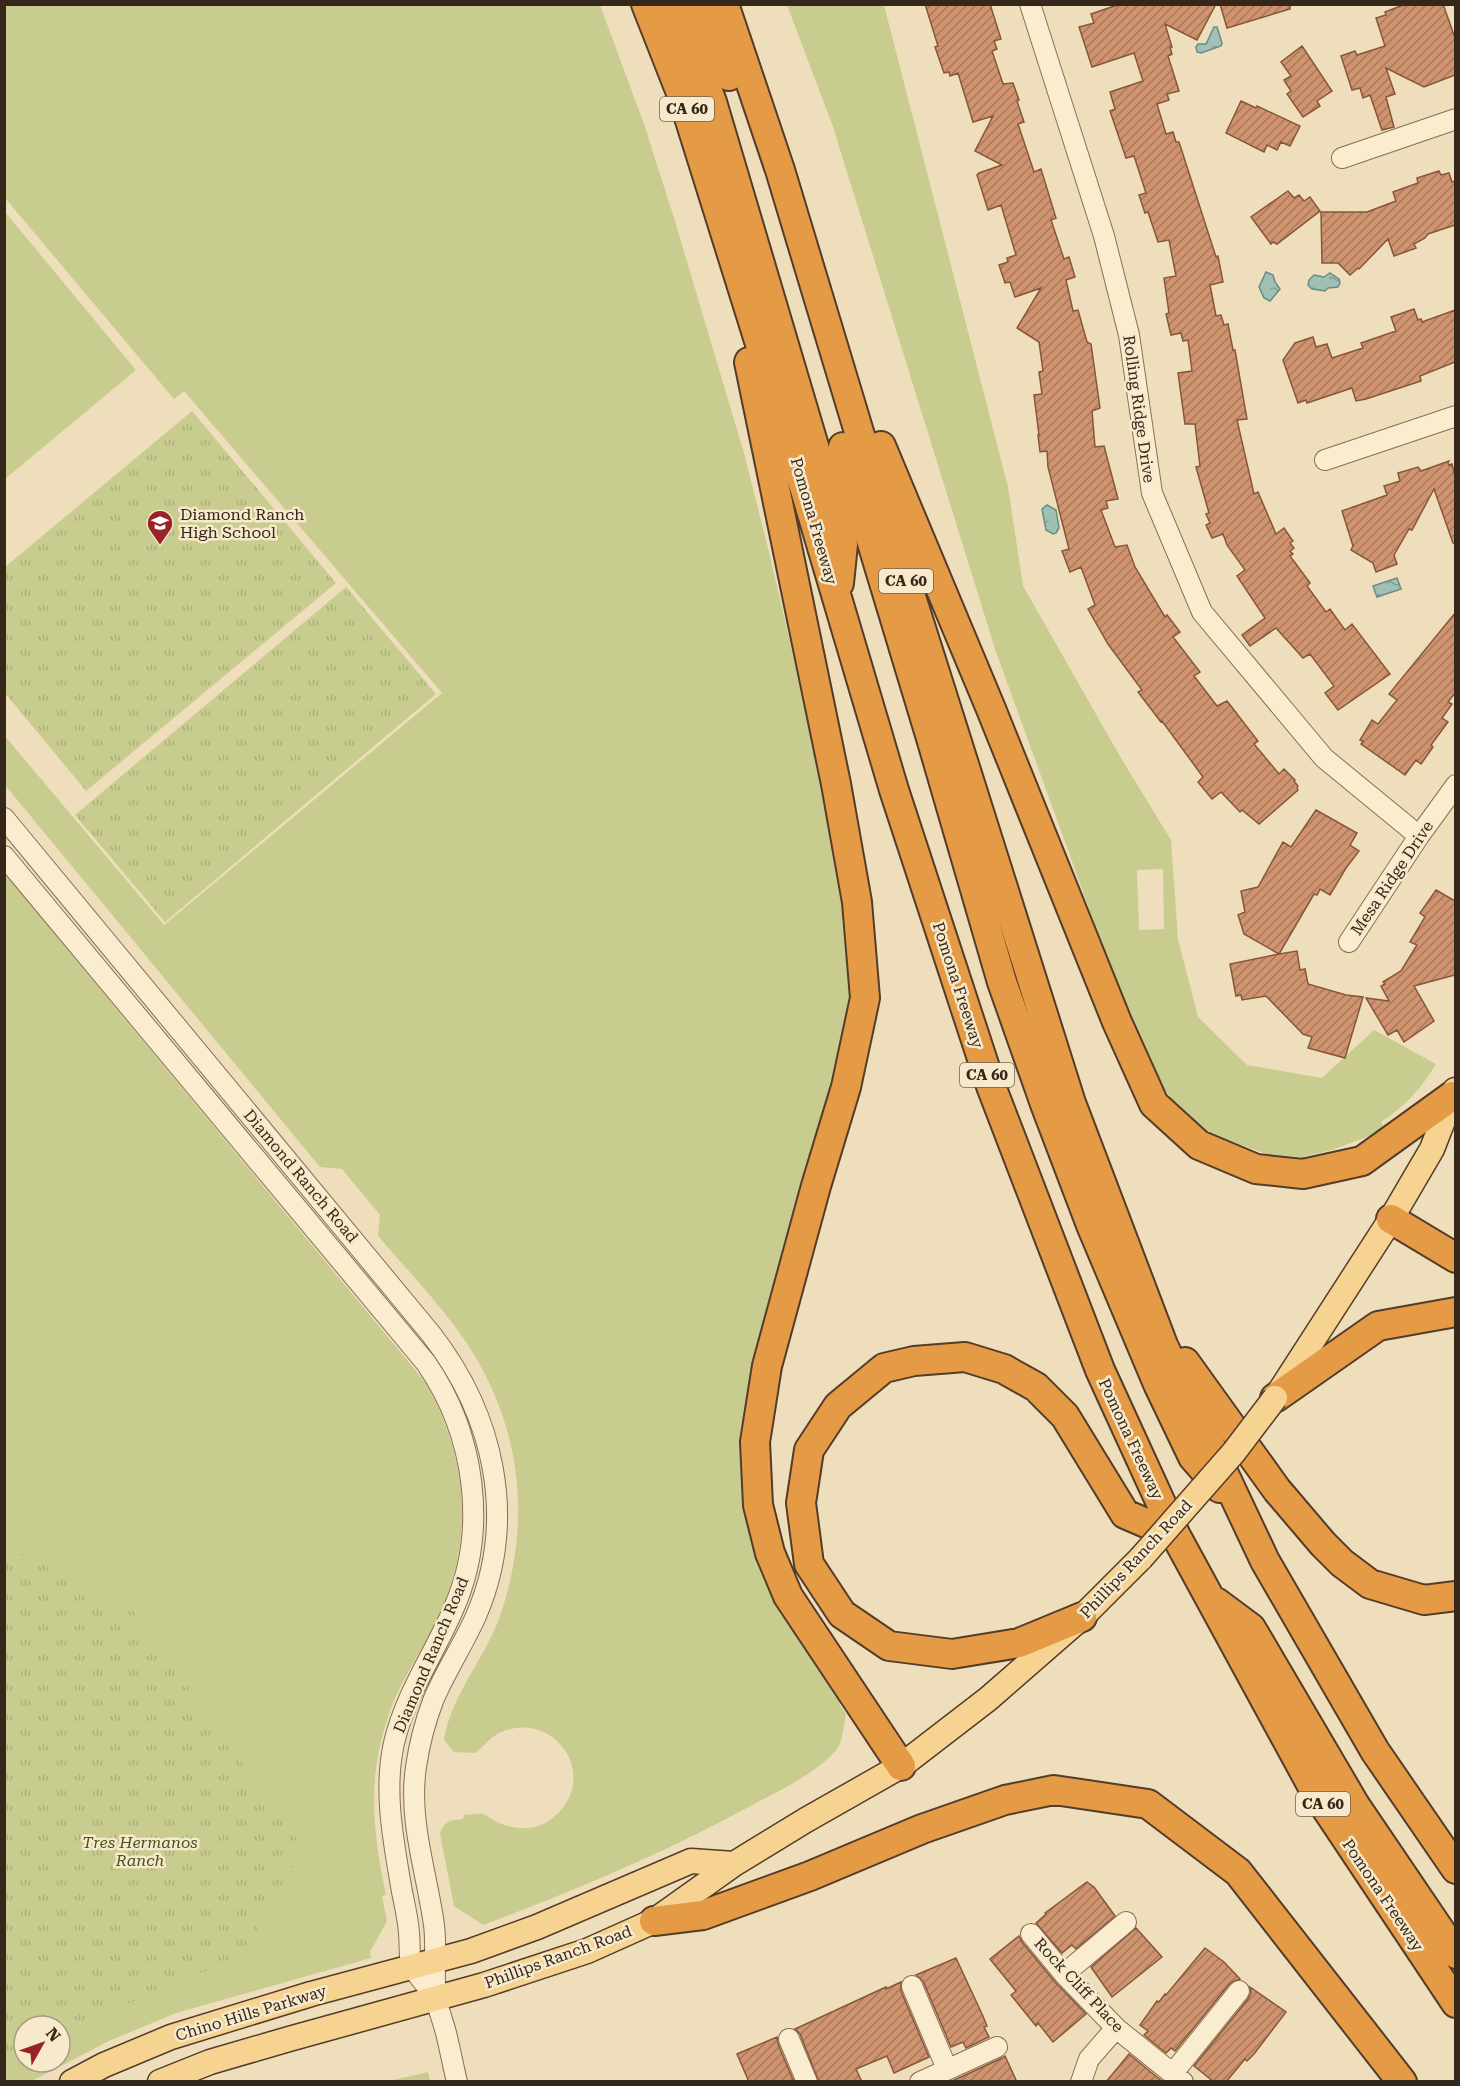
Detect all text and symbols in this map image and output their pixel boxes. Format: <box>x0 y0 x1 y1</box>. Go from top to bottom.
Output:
road number: CA 60 <box>660 97 714 121</box>
street label: Rolling Ridge Drive <box>1119 334 1159 484</box>
street label: Pomona Freeway <box>787 455 841 587</box>
place label: Diamond Ranch High School <box>180 505 304 542</box>
school or university icon: Diamond Ranch High School <box>145 508 175 546</box>
road number: CA 60 <box>879 569 933 593</box>
street label: Mesa Ridge Drive <box>1347 817 1437 939</box>
street label: Pomona Freeway <box>929 920 987 1051</box>
road number: CA 60 <box>960 1063 1014 1087</box>
street label: Diamond Ranch Road <box>240 1106 362 1246</box>
street label: Pomona Freeway <box>1095 1375 1168 1503</box>
street label: Phillips Ranch Road <box>1076 1496 1196 1622</box>
street label: Diamond Ranch Road <box>389 1574 473 1736</box>
road number: CA 60 <box>1296 1792 1350 1816</box>
park label: Tres Hermanos Ranch <box>82 1833 198 1870</box>
street label: Pomona Freeway <box>1338 1835 1428 1955</box>
street label: Phillips Ranch Road <box>482 1922 634 1992</box>
street label: Rock Cliff Place <box>1030 1934 1128 2036</box>
street label: Chino Hills Parkway <box>173 1981 329 2045</box>
north arrow <box>12 2014 72 2074</box>
text: N <box>42 2024 64 2046</box>

